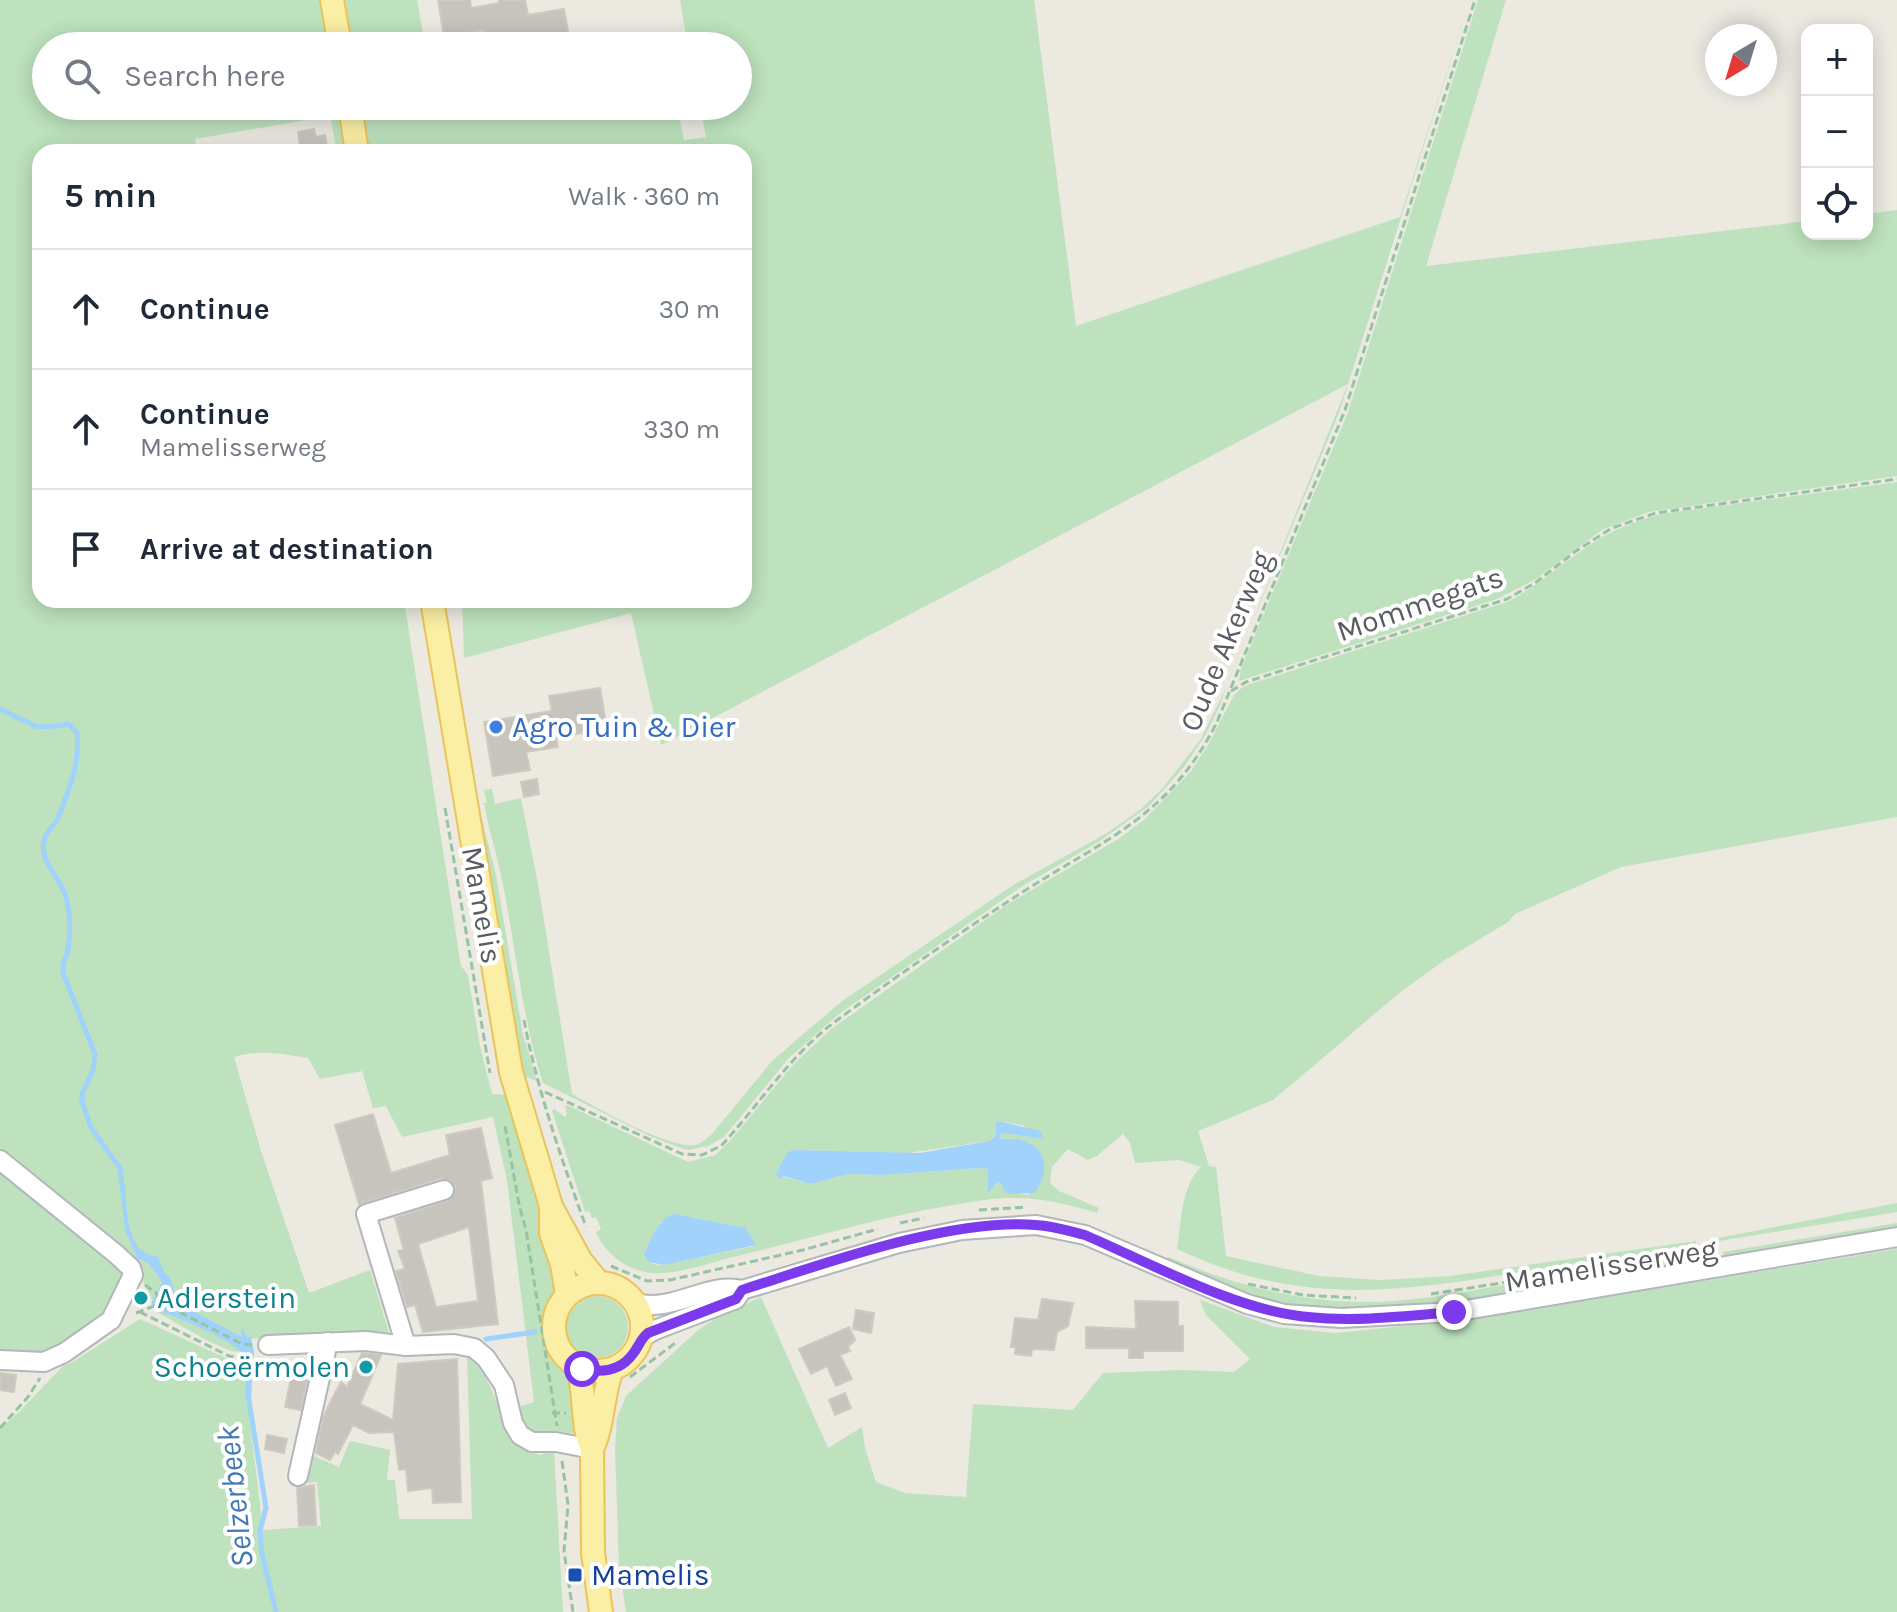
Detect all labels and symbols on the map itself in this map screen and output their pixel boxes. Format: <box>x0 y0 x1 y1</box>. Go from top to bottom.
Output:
north arrow <box>1705 24 1777 96</box>
street label: Oude Akerweg <box>1172 545 1280 737</box>
street label: Mommegats <box>1332 559 1508 649</box>
place label: Agro Tuin & Dier <box>512 709 736 745</box>
marker: Agro Tuin & Dier <box>487 718 505 736</box>
street label: Mamelis <box>454 844 510 966</box>
street label: Mamelisserweg <box>1502 1230 1720 1300</box>
place label: Adlerstein <box>157 1280 296 1316</box>
marker: Adlerstein <box>132 1289 150 1307</box>
route end <box>1436 1294 1472 1330</box>
place label: Schoeërmolen <box>154 1349 350 1385</box>
route start <box>564 1351 600 1387</box>
marker: Schoeërmolen <box>357 1358 375 1376</box>
water label: Selzerbeek <box>209 1423 261 1570</box>
place label: Mamelis <box>591 1557 710 1593</box>
marker: Mamelis <box>566 1566 584 1584</box>

